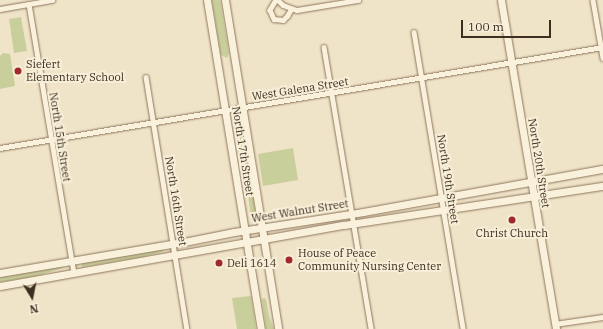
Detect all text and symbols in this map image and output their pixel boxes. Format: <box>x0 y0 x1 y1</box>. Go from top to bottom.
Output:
scale bar <box>463 12 553 38</box>
text: 100 m <box>468 19 504 34</box>
place label: Siefert Elementary School <box>26 58 124 84</box>
marker: Siefert Elementary School <box>13 66 23 76</box>
street label: West Galena Street <box>251 75 349 103</box>
street label: North 15th Street <box>46 91 74 183</box>
street label: North 17th Street <box>229 105 257 197</box>
street label: North 20th Street <box>525 117 553 209</box>
street label: North 19th Street <box>434 133 462 225</box>
street label: North 16th Street <box>162 155 190 247</box>
street label: West Walnut Street <box>250 197 350 225</box>
marker: Christ Church <box>507 215 517 225</box>
place label: Christ Church <box>476 226 548 240</box>
place label: House of Peace Community Nursing Center <box>298 247 441 273</box>
marker: House of Peace Community Nursing Center <box>283 254 295 266</box>
place label: Deli 1614 <box>227 256 276 270</box>
marker: Deli 1614 <box>214 258 224 268</box>
north arrow <box>12 277 52 317</box>
text: N <box>29 301 40 316</box>

